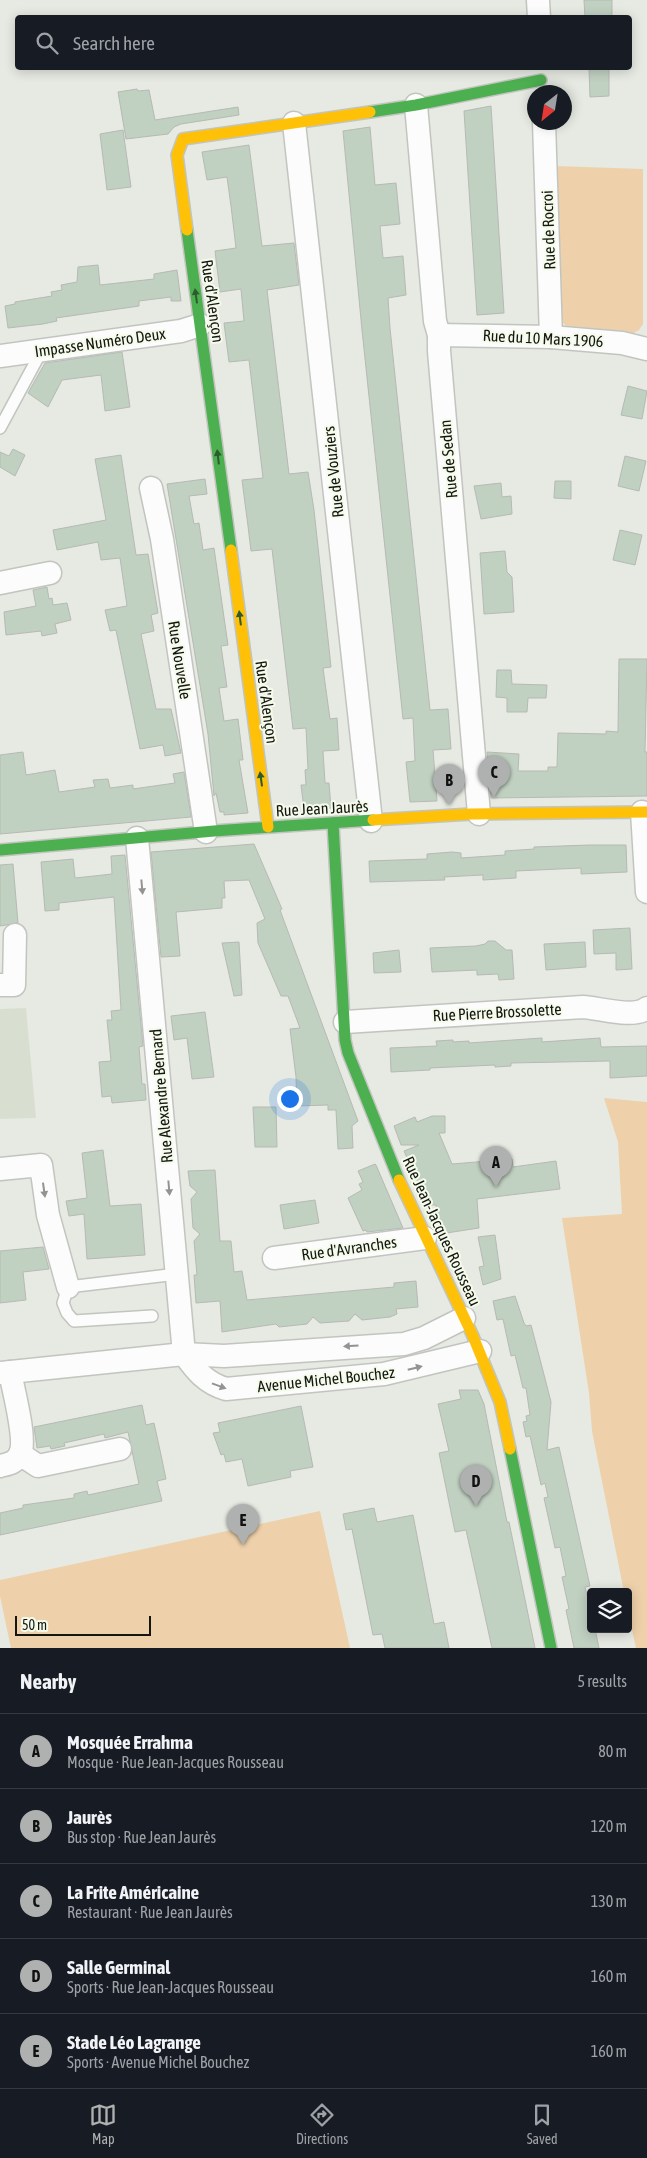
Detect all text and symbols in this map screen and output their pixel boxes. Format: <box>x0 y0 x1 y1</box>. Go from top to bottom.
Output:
search box <box>15 15 632 70</box>
icon: search <box>33 29 61 57</box>
text: Search here <box>73 32 155 54</box>
north arrow <box>527 85 572 130</box>
street label: Rue de Rocroi <box>538 190 558 270</box>
street label: Rue d'Alençon <box>197 258 228 344</box>
one-way arrow <box>192 288 200 304</box>
street label: Impasse Numéro Deux <box>33 324 167 361</box>
street label: Rue du 10 Mars 1906 <box>482 326 604 350</box>
street label: Rue de Sedan <box>436 419 460 499</box>
street label: Rue de Vouziers <box>319 425 347 519</box>
one-way arrow <box>214 449 222 465</box>
one-way arrow <box>236 610 244 626</box>
street label: Rue Nouvelle <box>165 620 195 700</box>
street label: Rue d'Alençon <box>251 659 282 745</box>
pin: C <box>478 756 510 797</box>
pin: B <box>433 764 465 805</box>
one-way arrow <box>257 771 265 787</box>
street label: Rue Jean Jaurès <box>275 797 369 819</box>
one-way arrow <box>138 879 146 895</box>
street label: Rue Pierre Brossolette <box>432 1000 562 1024</box>
street label: Rue Alexandre Bernard <box>146 1028 176 1164</box>
your location <box>277 1086 303 1112</box>
pin: A <box>480 1146 512 1187</box>
street label: Rue Jean-Jacques Rousseau <box>399 1153 485 1309</box>
one-way arrow <box>166 1180 174 1196</box>
one-way arrow <box>40 1183 48 1199</box>
street label: Rue d'Avranches <box>300 1232 398 1264</box>
one-way arrow <box>343 1343 359 1351</box>
street label: Avenue Michel Bouchez <box>257 1363 396 1395</box>
one-way arrow <box>407 1364 422 1372</box>
one-way arrow <box>212 1382 227 1390</box>
pin: D <box>460 1465 492 1506</box>
pin: E <box>227 1504 259 1545</box>
map controls <box>587 1588 632 1633</box>
button: layers <box>587 1588 632 1633</box>
scale bar <box>15 1613 151 1636</box>
text: 50 m <box>22 1617 47 1633</box>
text: Nearby <box>20 1669 76 1693</box>
text: 5 results <box>577 1672 627 1690</box>
text: Mosquée Errahma <box>67 1731 193 1753</box>
text: A <box>32 1742 40 1760</box>
text: 80 m <box>598 1742 627 1760</box>
text: Mosque · Rue Jean-Jacques Rousseau <box>67 1753 284 1771</box>
text: Jaurès <box>67 1806 112 1828</box>
text: B <box>32 1817 40 1835</box>
text: 120 m <box>591 1817 627 1835</box>
text: Bus stop · Rue Jean Jaurès <box>67 1828 216 1846</box>
text: La Frite Américaine <box>67 1881 199 1903</box>
text: C <box>32 1892 40 1910</box>
text: 130 m <box>591 1892 627 1910</box>
text: Restaurant · Rue Jean Jaurès <box>67 1903 233 1921</box>
text: Salle Germinal <box>67 1956 170 1978</box>
text: D <box>32 1967 40 1985</box>
text: 160 m <box>591 1967 627 1985</box>
text: Sports · Rue Jean-Jacques Rousseau <box>67 1978 274 1996</box>
text: Stade Léo Lagrange <box>67 2031 201 2053</box>
text: E <box>33 2042 39 2060</box>
text: 160 m <box>591 2042 627 2060</box>
text: Sports · Avenue Michel Bouchez <box>67 2053 249 2071</box>
tab: Map <box>89 2101 117 2147</box>
tab: Directions <box>296 2101 348 2147</box>
tab: Saved <box>527 2101 558 2147</box>

